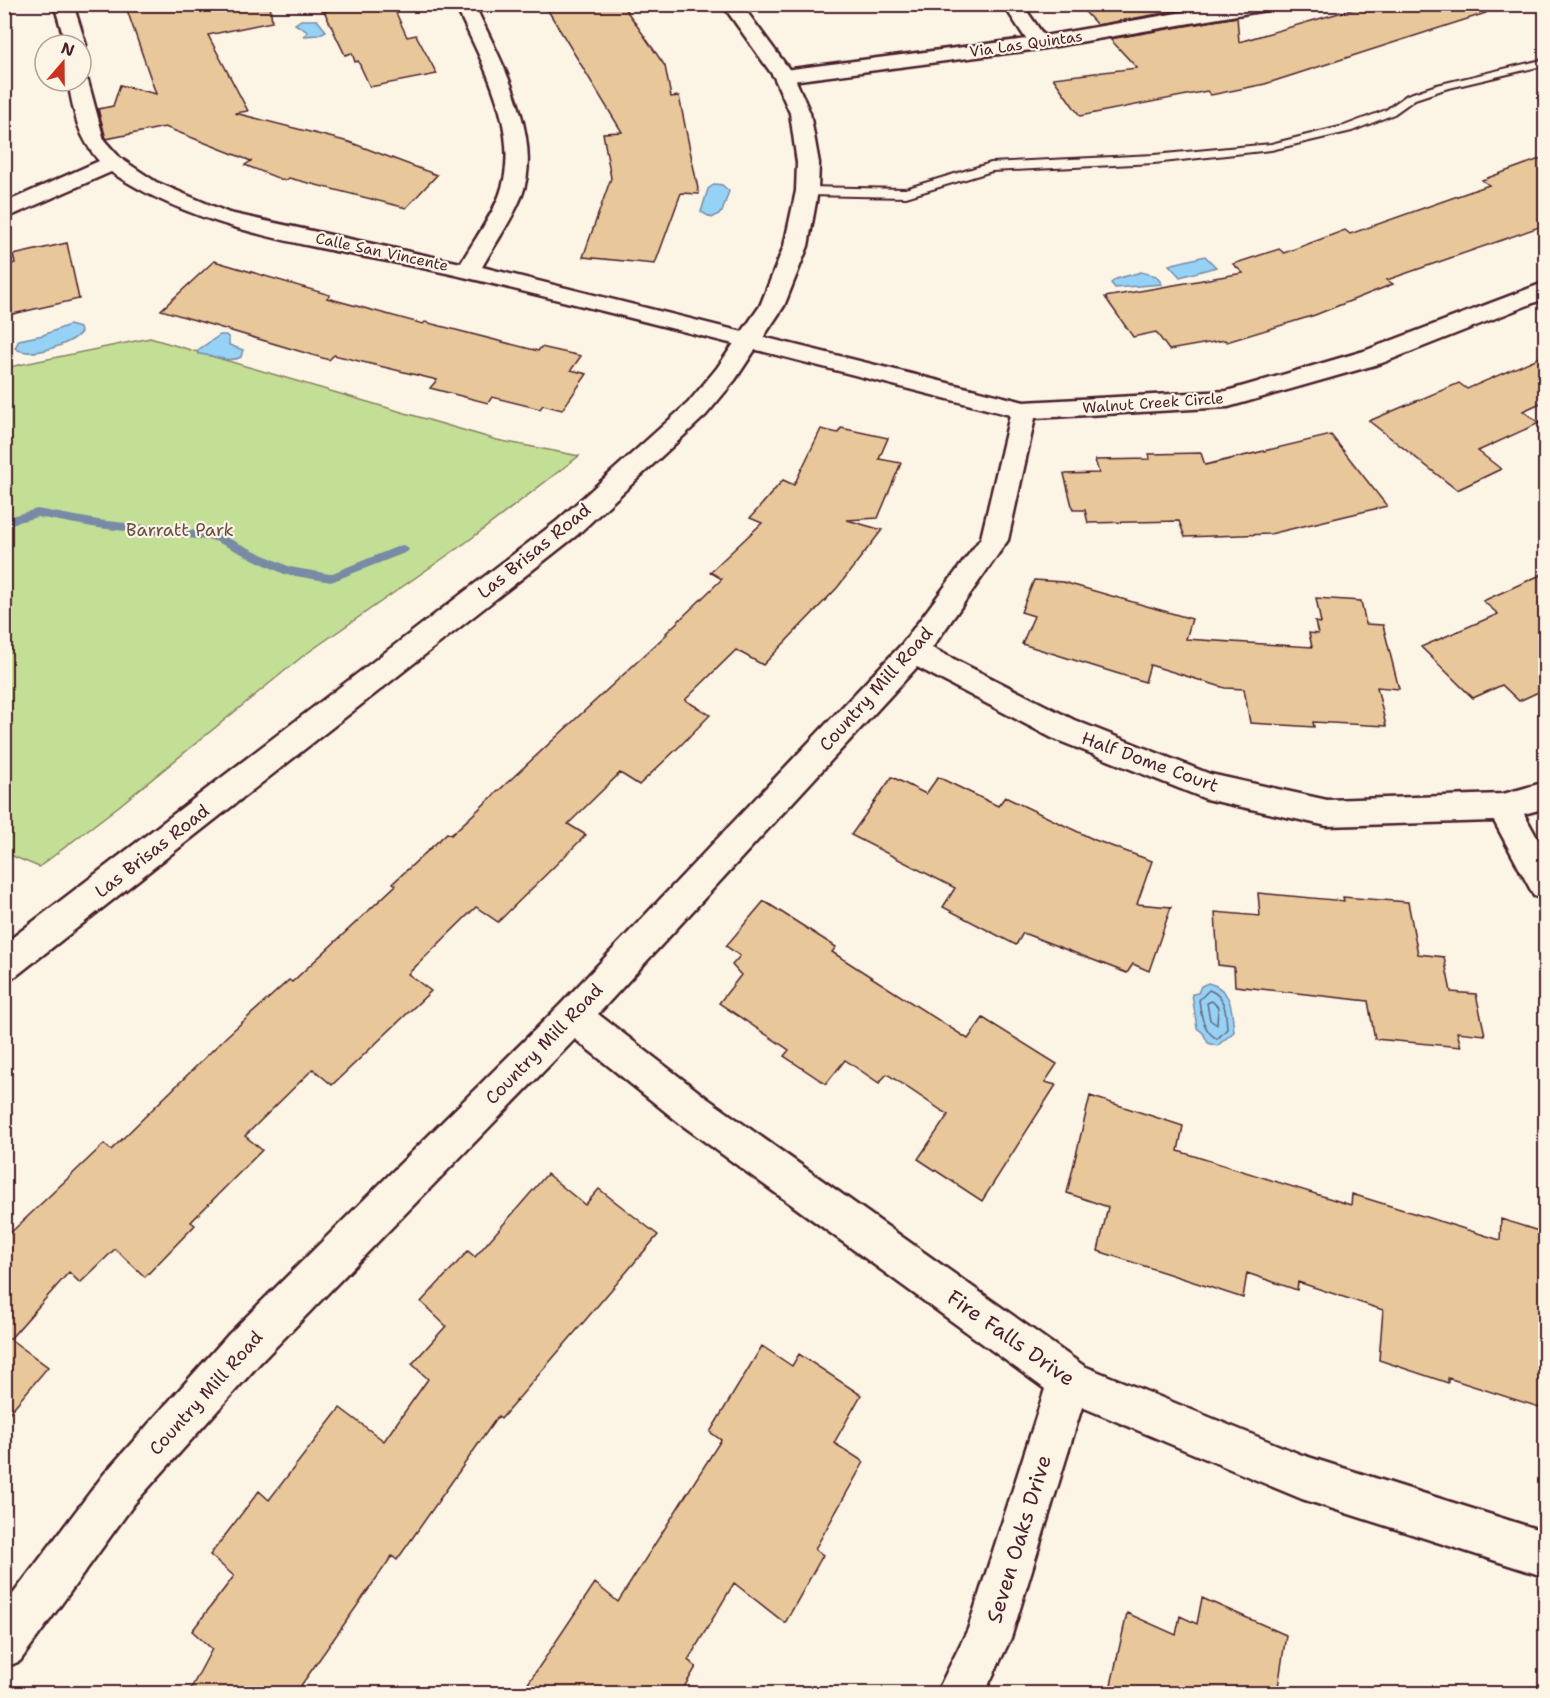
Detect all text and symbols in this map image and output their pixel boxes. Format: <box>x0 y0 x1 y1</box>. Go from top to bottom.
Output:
street label: Via Las Quintas <box>968 26 1084 62</box>
north arrow <box>33 33 93 93</box>
text: N <box>58 37 78 61</box>
street label: Calle San Vincente <box>314 228 450 276</box>
street label: Walnut Creek Circle <box>1082 388 1224 418</box>
street label: Las Brisas Road <box>472 498 596 604</box>
park label: Barratt Park <box>126 518 234 542</box>
street label: Country Mill Road <box>814 622 938 756</box>
street label: Half Dome Court <box>1078 726 1222 798</box>
street label: Las Brisas Road <box>90 799 214 903</box>
street label: Country Mill Road <box>480 978 608 1110</box>
street label: Fire Falls Drive <box>941 1283 1081 1393</box>
street label: Country Mill Road <box>144 1326 268 1460</box>
street label: Seven Oaks Drive <box>980 1452 1058 1626</box>

